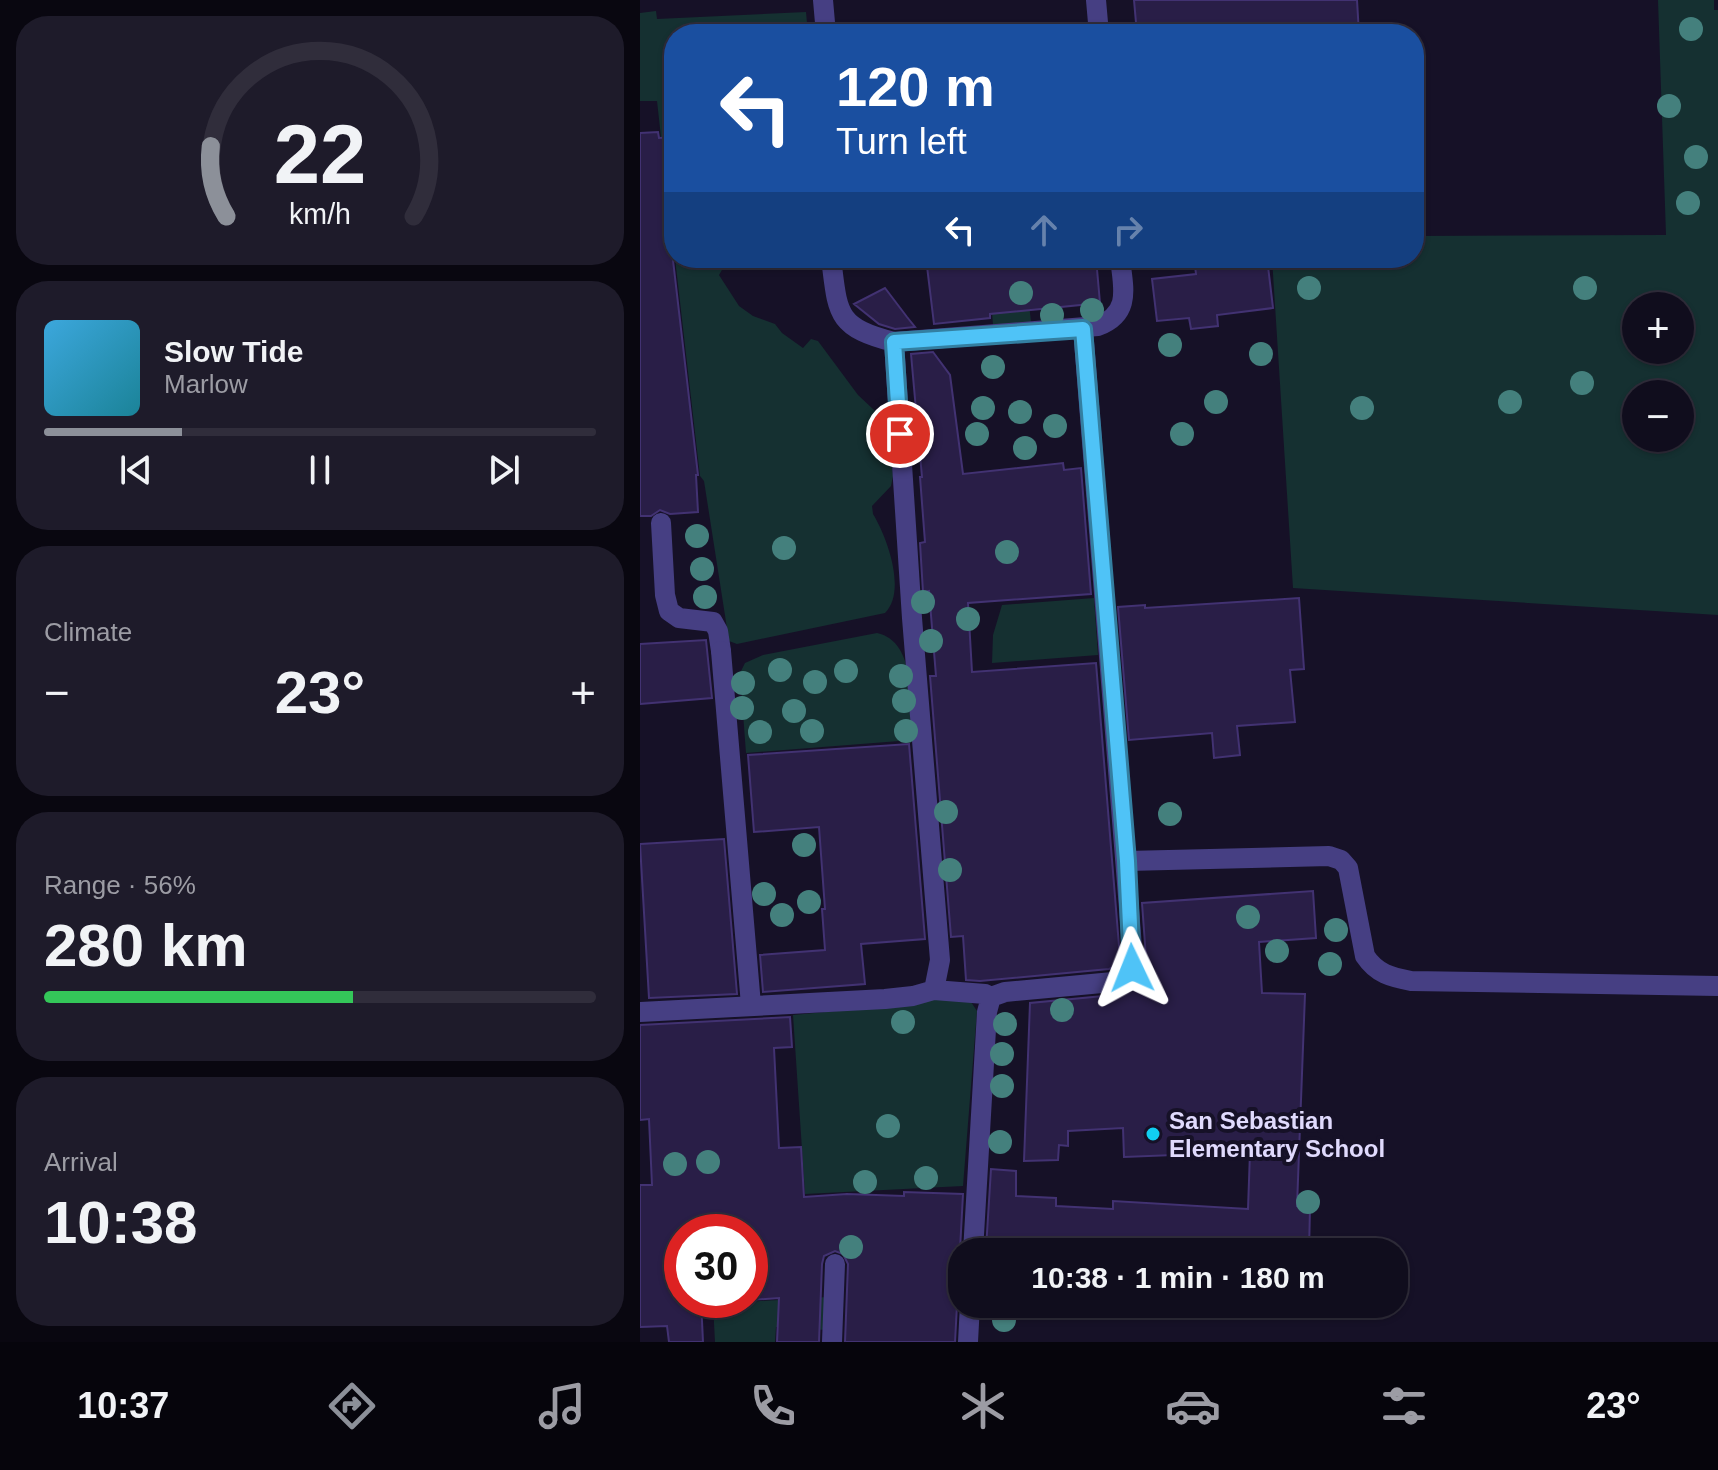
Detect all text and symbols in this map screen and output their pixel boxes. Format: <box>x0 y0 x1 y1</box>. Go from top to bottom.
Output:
text: 120 m <box>836 55 995 118</box>
icon: left <box>704 56 808 160</box>
text: 22 <box>274 107 366 200</box>
text: Turn left <box>836 121 967 162</box>
text: km/h <box>289 198 351 230</box>
icon: left <box>938 208 982 252</box>
icon: ahead <box>1022 208 1066 252</box>
icon: right <box>1106 208 1150 252</box>
map controls <box>1622 292 1694 452</box>
button: + <box>1622 292 1694 364</box>
text: Slow Tide <box>164 335 303 368</box>
text: Marlow <box>164 369 248 399</box>
button: − <box>1622 380 1694 452</box>
pin <box>866 400 934 468</box>
icon: arrive <box>878 412 922 456</box>
icon: previous <box>114 448 158 492</box>
icon: pause <box>298 448 342 492</box>
icon: next <box>482 448 526 492</box>
text: Climate <box>44 617 132 647</box>
text: 23° <box>275 659 365 726</box>
text: − <box>44 668 70 717</box>
text: + <box>570 668 596 717</box>
text: Range · 56% <box>44 870 196 900</box>
text: 280 km <box>44 912 248 979</box>
position arrow <box>1090 926 1174 1010</box>
place label: San Sebastian Elementary School <box>1169 1107 1385 1162</box>
marker: San Sebastian Elementary School <box>1144 1125 1162 1143</box>
text: Arrival <box>44 1147 118 1177</box>
text: 10:38 <box>44 1189 197 1256</box>
speed limit sign: 30 <box>664 1214 768 1318</box>
text: 10:38 · 1 min · 180 m <box>1031 1261 1325 1294</box>
icon: directions <box>324 1378 380 1434</box>
icon: music <box>534 1378 590 1434</box>
icon: phone <box>745 1378 801 1434</box>
icon: climate <box>955 1378 1011 1434</box>
icon: car <box>1165 1378 1221 1434</box>
icon: filters <box>1376 1378 1432 1434</box>
text: 10:37 <box>77 1385 169 1426</box>
text: 23° <box>1586 1385 1641 1426</box>

